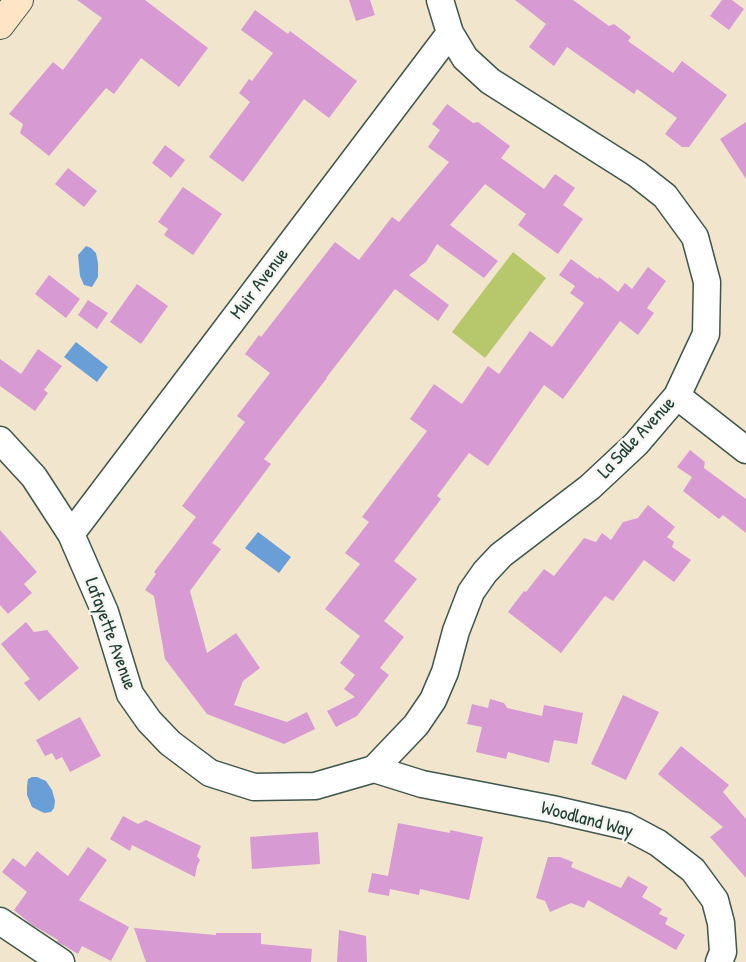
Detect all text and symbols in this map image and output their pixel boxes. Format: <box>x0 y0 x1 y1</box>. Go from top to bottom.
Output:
street label: Muir Avenue <box>226 244 294 324</box>
street label: La Salle Avenue <box>593 392 681 484</box>
street label: Lafayette Avenue <box>79 575 141 693</box>
street label: Woodland Way <box>538 797 636 843</box>

